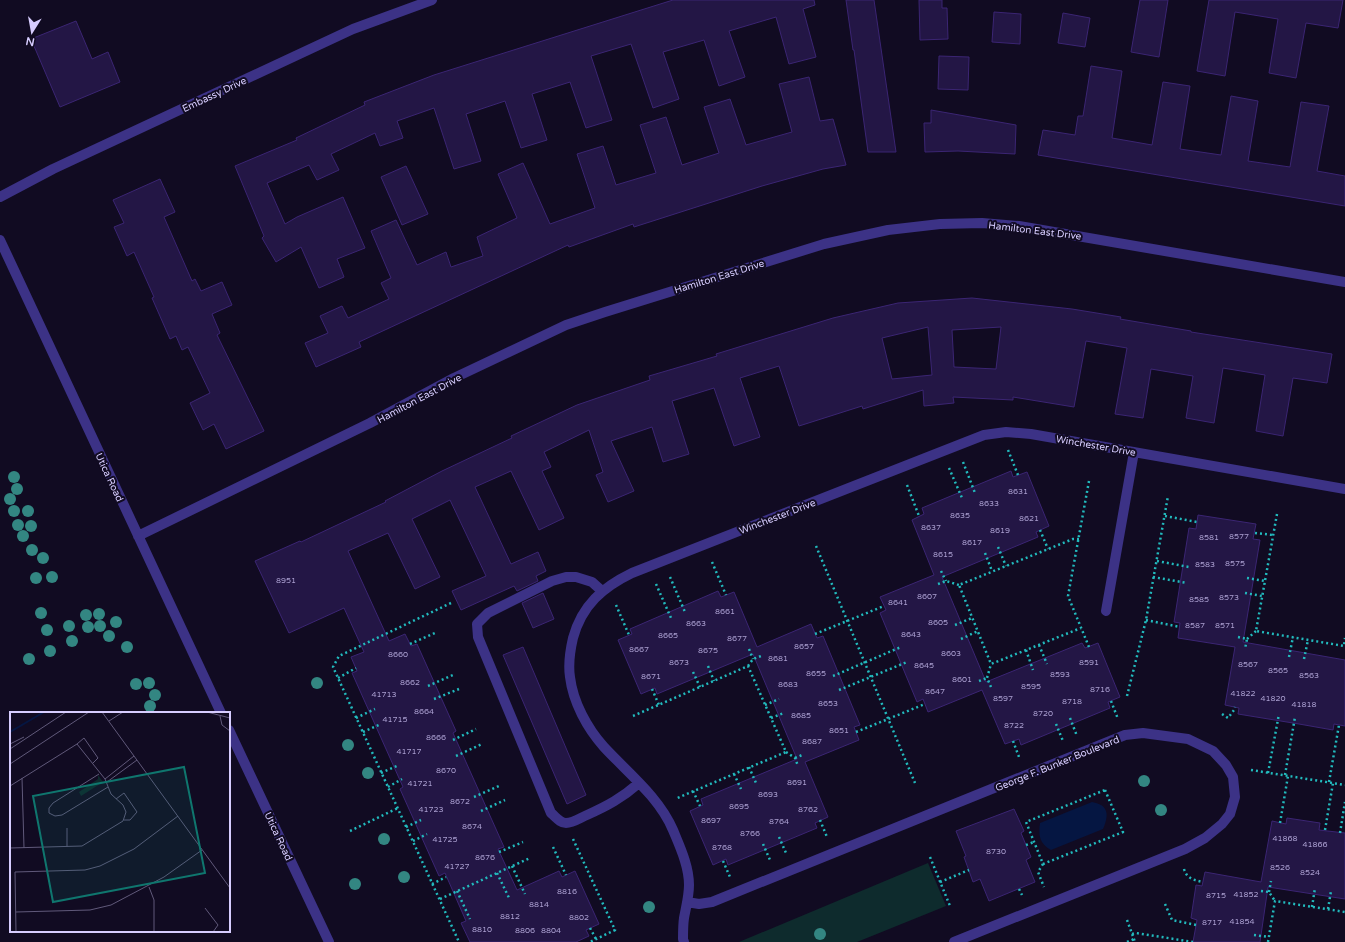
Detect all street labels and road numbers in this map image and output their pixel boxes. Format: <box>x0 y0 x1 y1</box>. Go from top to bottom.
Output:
street label: Embassy Drive <box>180 75 249 115</box>
street label: Hamilton East Drive <box>988 219 1082 243</box>
street label: Hamilton East Drive <box>673 257 766 296</box>
street label: Hamilton East Drive <box>375 371 464 426</box>
street label: Winchester Drive <box>1055 433 1137 459</box>
street label: Utica Road <box>93 451 126 504</box>
street label: Winchester Drive <box>737 497 818 537</box>
street label: George F. Bunker Boulevard <box>994 734 1121 794</box>
street label: Utica Road <box>262 810 295 863</box>

